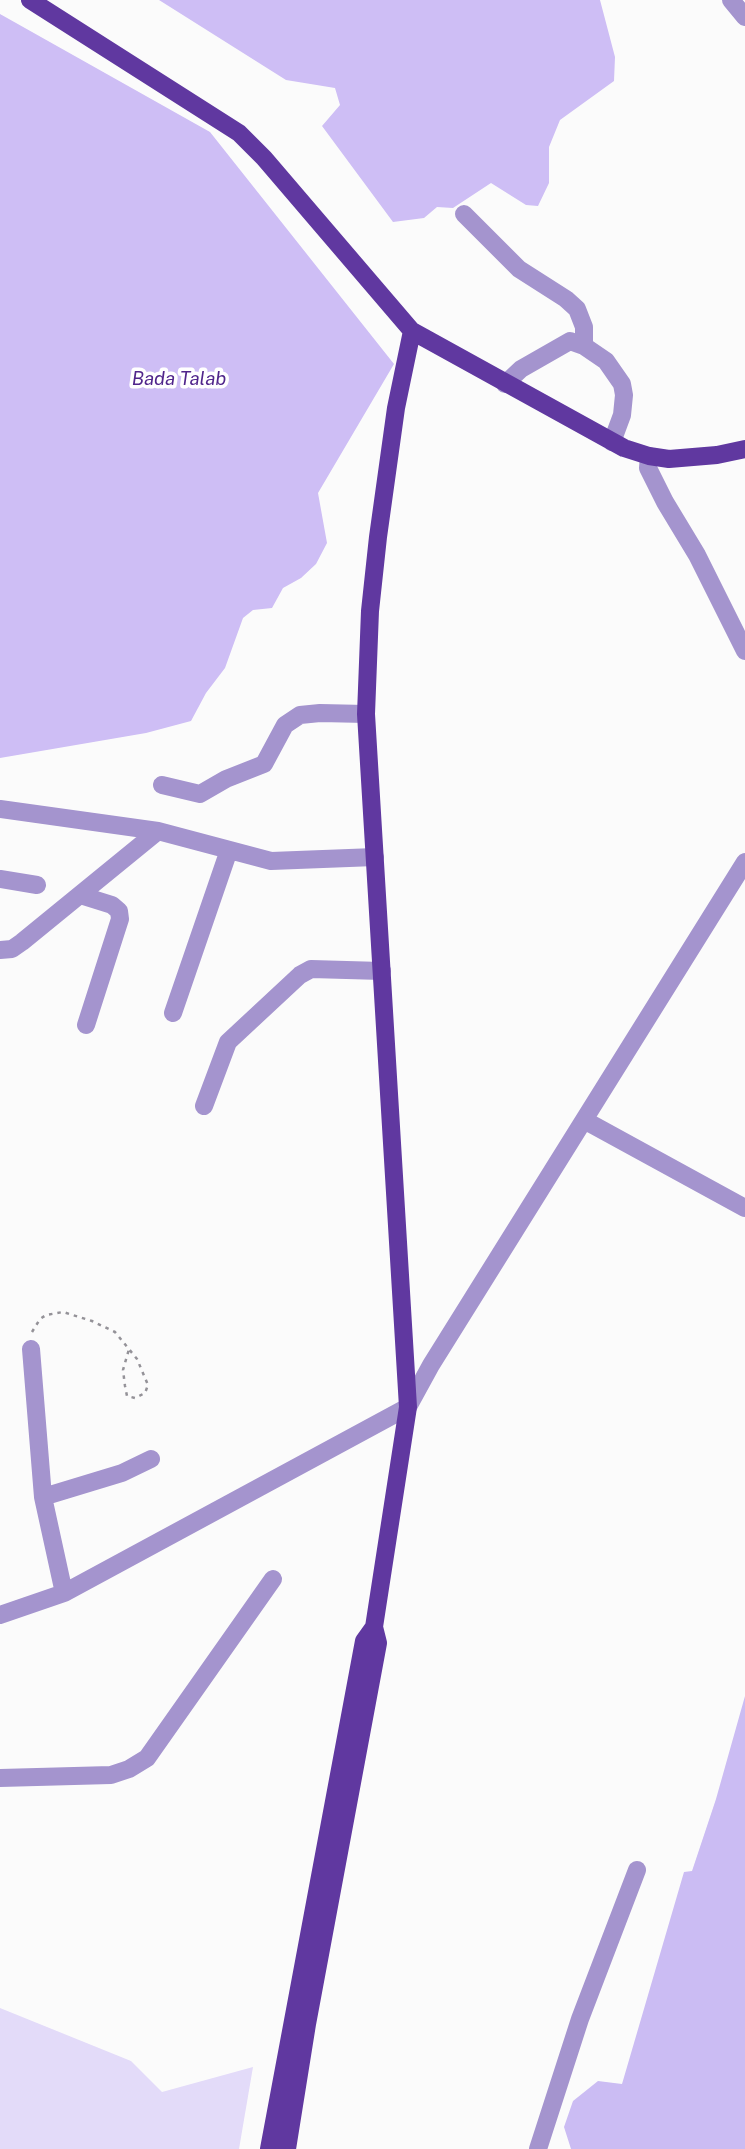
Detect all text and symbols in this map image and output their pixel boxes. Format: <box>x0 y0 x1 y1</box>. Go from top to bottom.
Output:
water label: Bada Talab <box>132 368 226 390</box>

